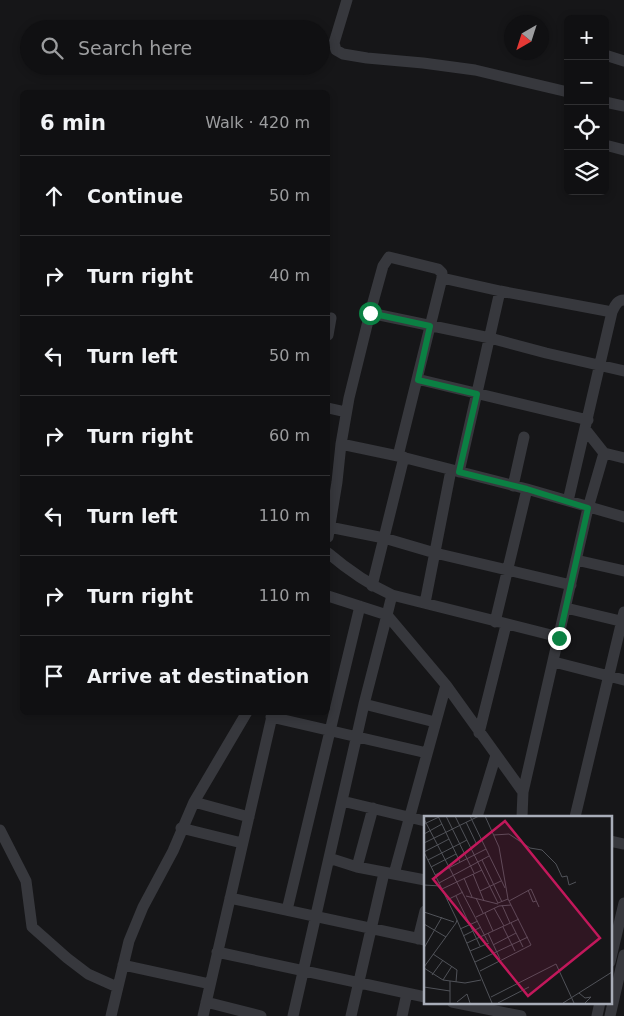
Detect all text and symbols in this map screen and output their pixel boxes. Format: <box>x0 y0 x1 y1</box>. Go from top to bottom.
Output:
north arrow <box>504 15 549 60</box>
map controls <box>564 15 609 195</box>
button: + <box>564 15 609 60</box>
search box <box>20 20 330 75</box>
icon: search <box>38 34 66 62</box>
text: Search here <box>78 37 192 59</box>
button: − <box>564 60 609 105</box>
button: locate <box>564 105 609 150</box>
text: 6 min <box>40 111 106 135</box>
text: Walk · 420 m <box>205 113 310 132</box>
button: layers <box>564 150 609 195</box>
icon: ahead <box>40 182 68 210</box>
text: Continue <box>87 185 183 207</box>
text: 50 m <box>269 186 310 205</box>
icon: right <box>40 262 68 290</box>
text: Turn right <box>87 265 193 287</box>
text: 40 m <box>269 266 310 285</box>
route start <box>359 302 382 325</box>
icon: left <box>40 342 68 370</box>
text: Turn left <box>87 345 178 367</box>
text: 50 m <box>269 346 310 365</box>
icon: right <box>40 422 68 450</box>
text: Turn right <box>87 425 193 447</box>
text: 60 m <box>269 426 310 445</box>
icon: left <box>40 502 68 530</box>
text: Turn left <box>87 505 178 527</box>
text: 110 m <box>259 506 310 525</box>
icon: right <box>40 582 68 610</box>
text: Turn right <box>87 585 193 607</box>
text: 110 m <box>259 586 310 605</box>
route end <box>548 627 571 650</box>
icon: arrive <box>40 662 68 690</box>
text: Arrive at destination <box>87 665 309 687</box>
inset map <box>424 816 612 1004</box>

